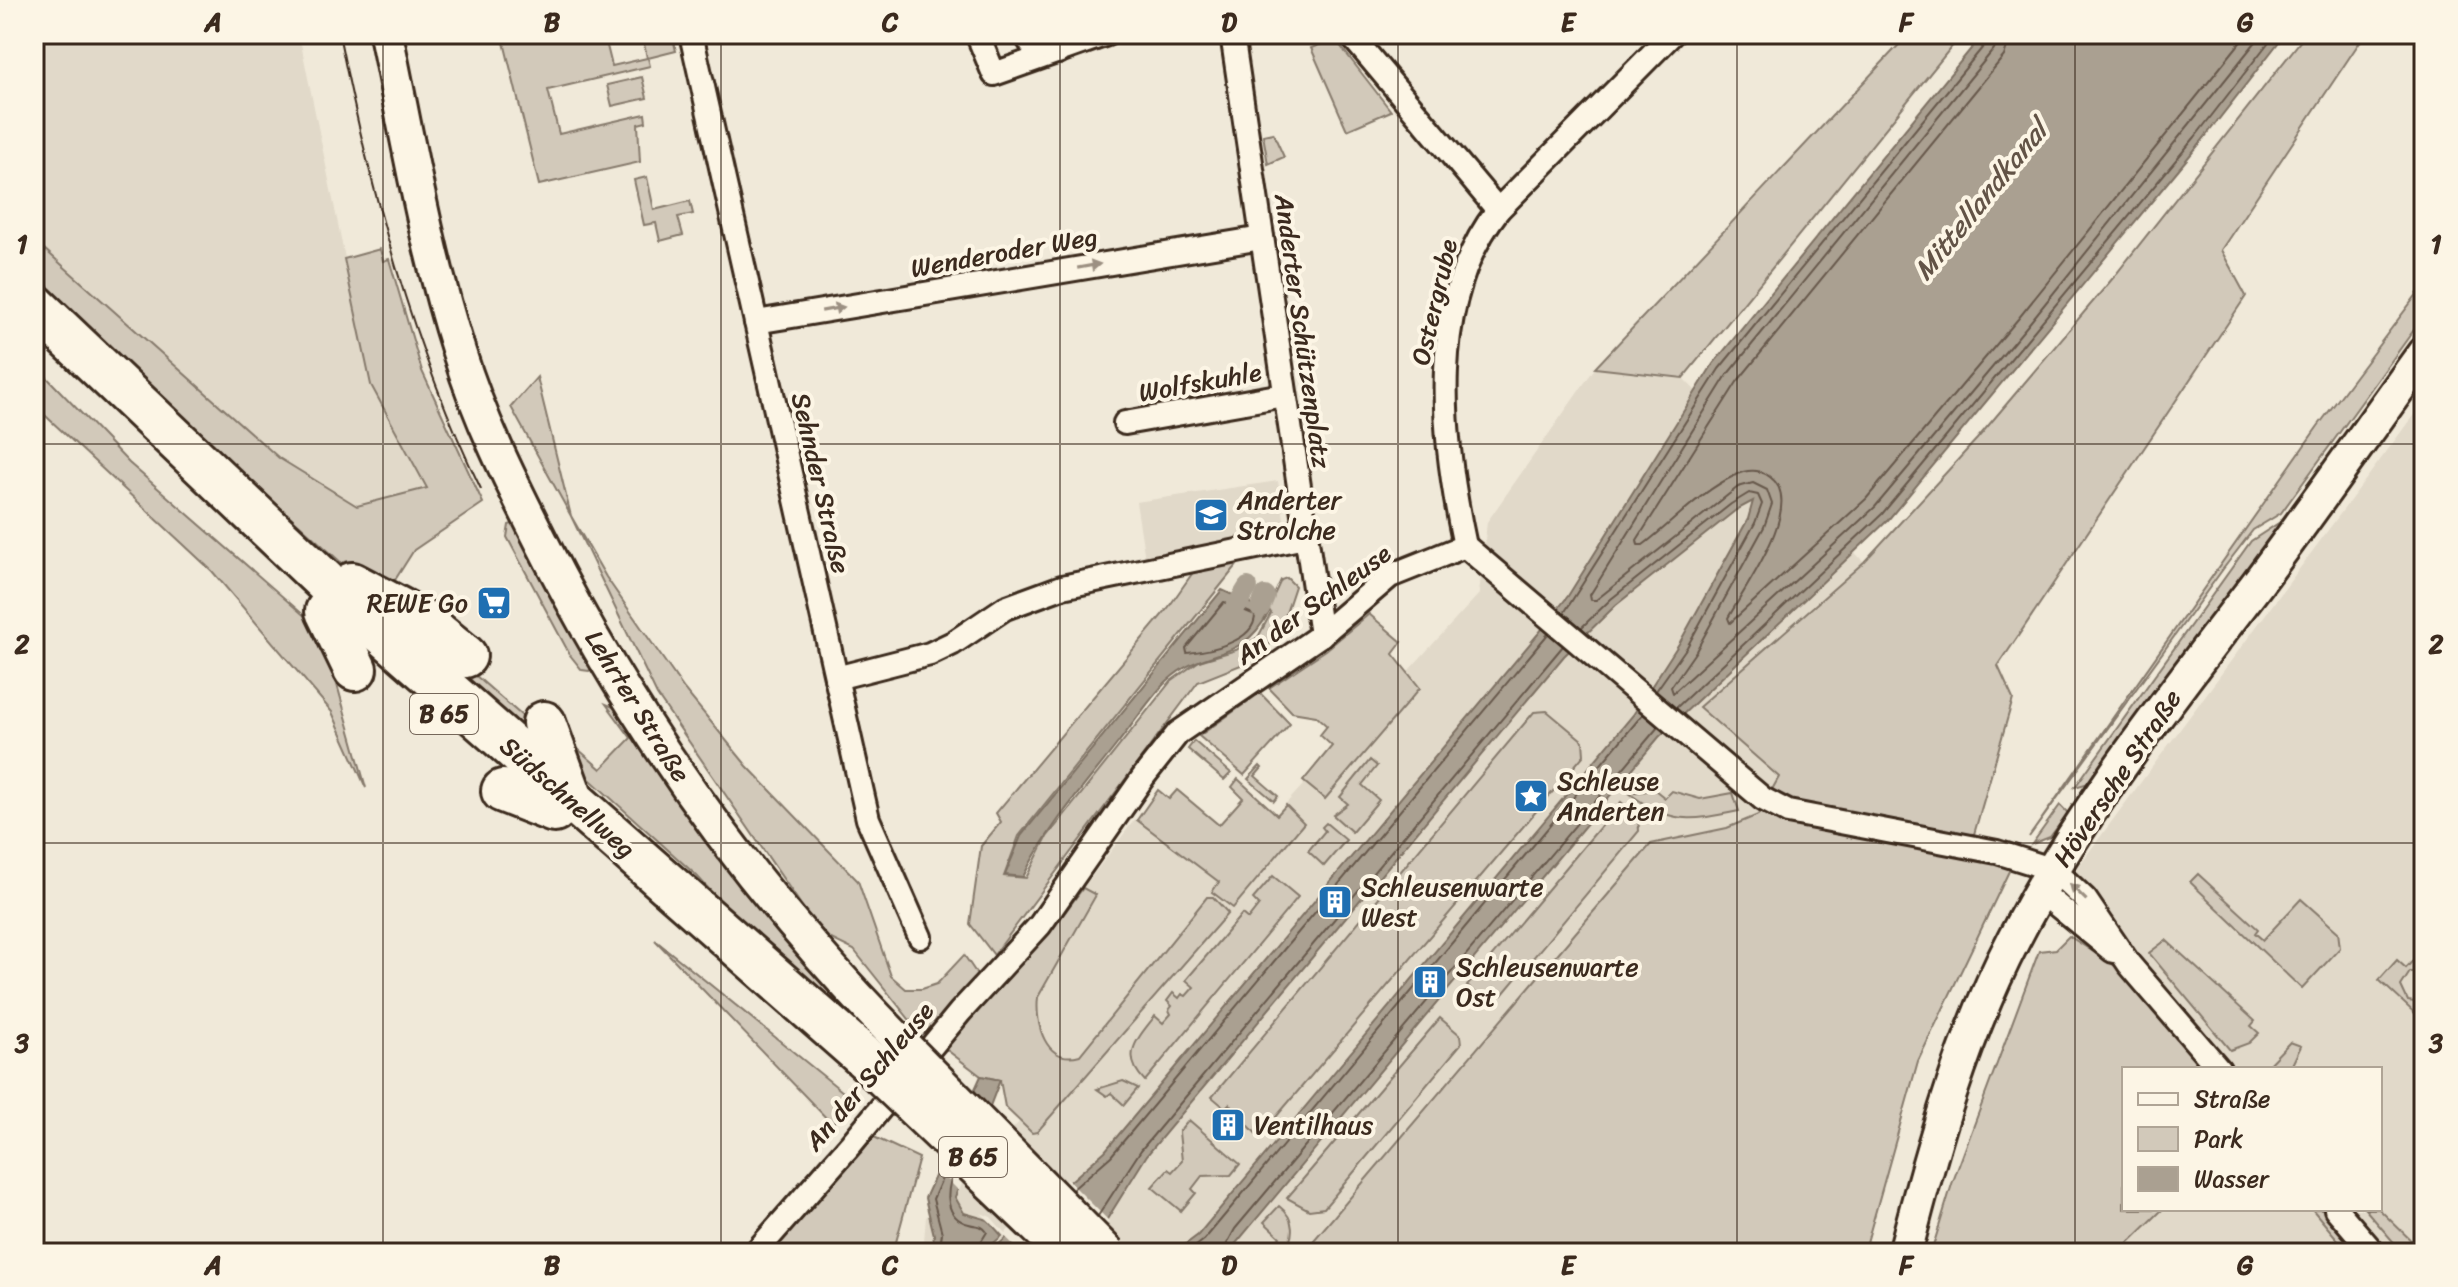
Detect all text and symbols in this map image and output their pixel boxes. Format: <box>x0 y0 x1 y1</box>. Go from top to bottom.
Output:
text: A <box>203 0 222 45</box>
text: B <box>544 0 561 45</box>
text: C <box>881 0 899 45</box>
text: D <box>1221 0 1237 45</box>
text: E <box>1561 0 1578 45</box>
text: F <box>1898 0 1915 45</box>
text: G <box>2237 0 2254 45</box>
water label: Mittellandkanal <box>1900 105 2064 291</box>
street label: Anderter Schützenplatz <box>1261 190 1345 472</box>
street label: Wenderoder Weg <box>907 213 1101 291</box>
text: 1 <box>16 221 28 267</box>
text: 1 <box>2430 221 2442 267</box>
street label: Ostergrube <box>1397 234 1471 370</box>
one-way arrow <box>1077 260 1102 272</box>
one-way arrow <box>821 303 846 315</box>
street label: Wolfskuhle <box>1135 349 1265 415</box>
street label: Sehnder Straße <box>778 388 864 578</box>
place label: Anderter Strolche <box>1236 477 1343 553</box>
school or university icon: Anderter Strolche <box>1192 496 1230 534</box>
street label: An der Schleuse <box>1224 531 1402 677</box>
place label: REWE Go <box>367 580 468 626</box>
supermarket icon: REWE Go <box>475 584 513 622</box>
street label: Lehrter Straße <box>572 620 704 792</box>
text: 2 <box>13 621 30 667</box>
text: 2 <box>2427 621 2444 667</box>
street label: Höversche Straße <box>2040 679 2194 877</box>
road number: B 65 <box>410 694 478 734</box>
street label: Südschnellweg <box>489 724 647 870</box>
place label: Schleuse Anderten <box>1556 758 1665 834</box>
place icon: Schleuse Anderten <box>1512 777 1550 815</box>
place label: Schleusenwarte West <box>1361 864 1544 940</box>
building icon: Schleusenwarte West <box>1316 883 1354 921</box>
one-way arrow <box>2069 883 2087 902</box>
place label: Schleusenwarte Ost <box>1456 944 1639 1020</box>
building icon: Schleusenwarte Ost <box>1411 963 1449 1001</box>
street label: An der Schleuse <box>791 990 946 1162</box>
text: 3 <box>14 1020 30 1066</box>
text: 3 <box>2428 1020 2444 1066</box>
legend <box>2122 1067 2382 1211</box>
text: Straße <box>2194 1078 2270 1120</box>
place label: Ventilhaus <box>1254 1102 1373 1148</box>
building icon: Ventilhaus <box>1209 1106 1247 1144</box>
text: Park <box>2194 1118 2243 1160</box>
road number: B 65 <box>939 1137 1007 1177</box>
text: Wasser <box>2194 1158 2270 1200</box>
text: A <box>203 1242 222 1287</box>
text: B <box>544 1242 561 1287</box>
text: C <box>881 1242 899 1287</box>
text: D <box>1221 1242 1237 1287</box>
text: E <box>1561 1242 1578 1287</box>
text: F <box>1898 1242 1915 1287</box>
text: G <box>2237 1242 2254 1287</box>

